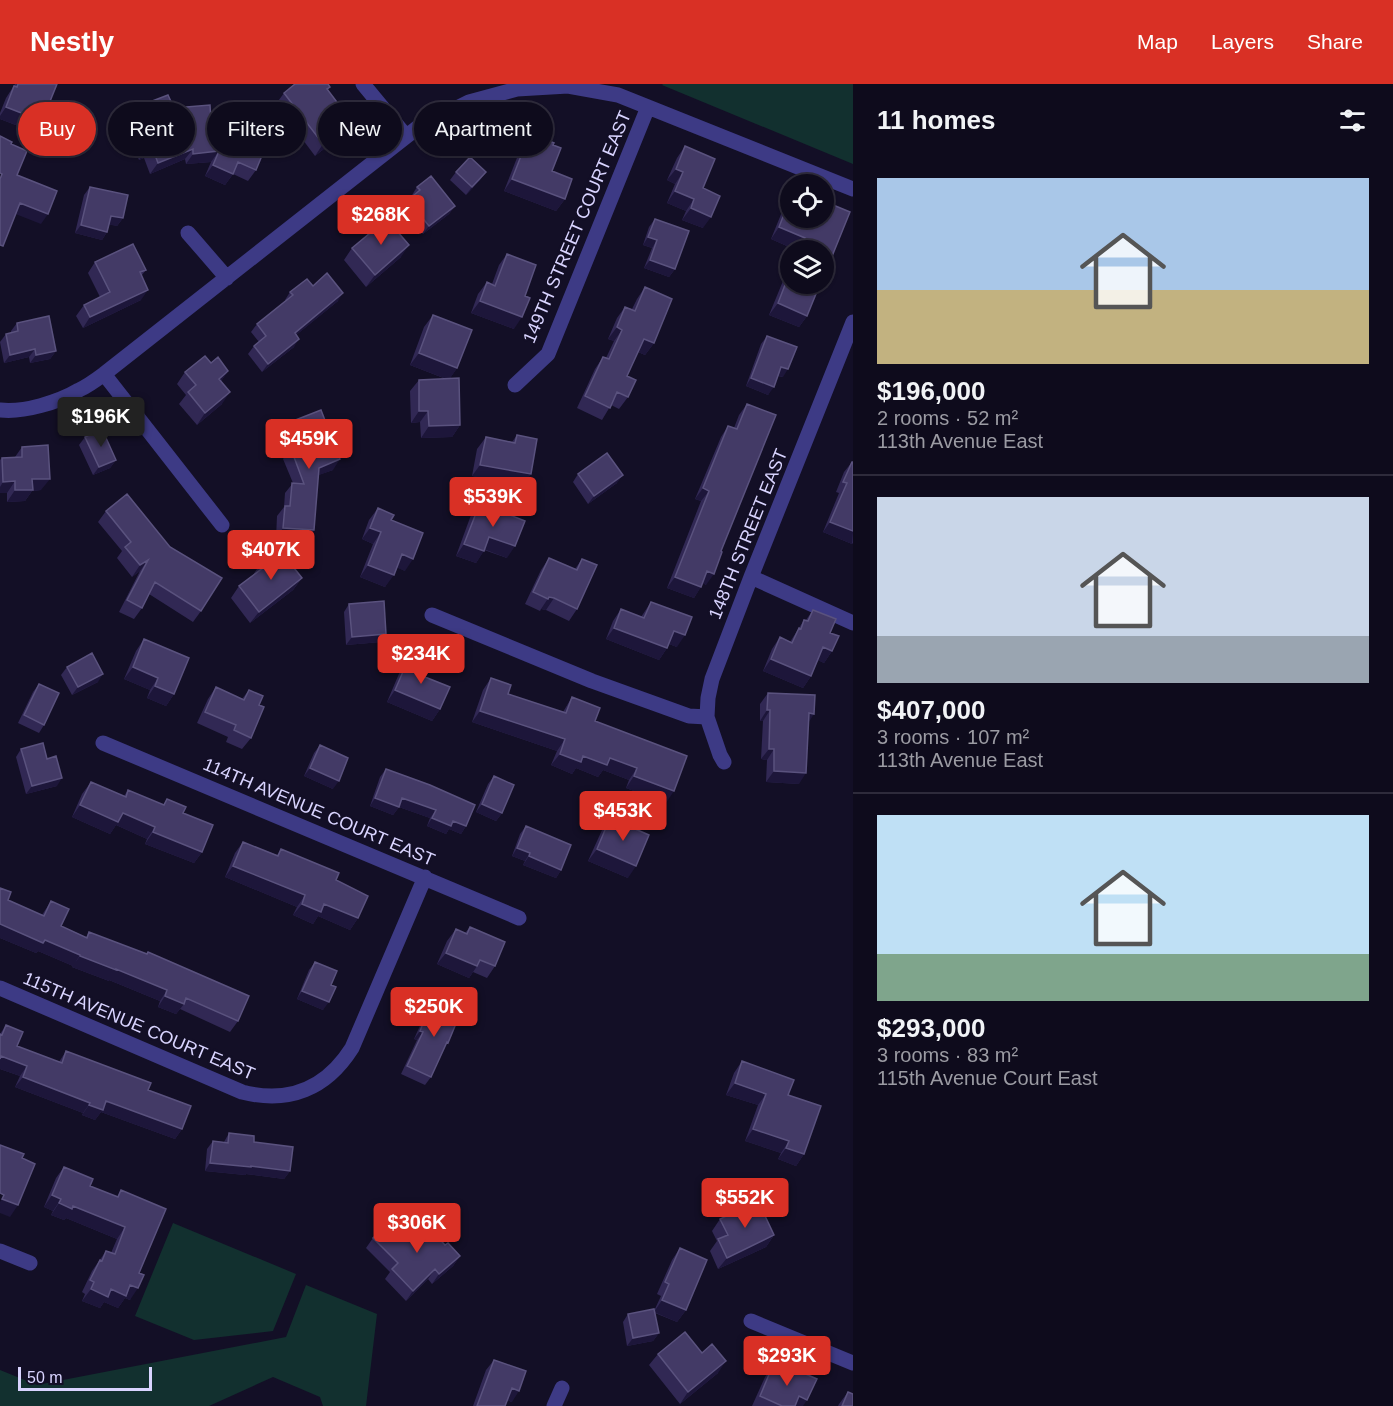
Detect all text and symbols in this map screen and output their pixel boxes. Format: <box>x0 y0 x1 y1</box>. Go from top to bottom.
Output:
text: Nestly <box>30 26 114 57</box>
text: Map <box>1137 30 1178 53</box>
text: Layers <box>1211 30 1274 53</box>
text: Share <box>1307 30 1363 53</box>
chip: Buy <box>18 102 96 156</box>
chip: Rent <box>108 102 195 156</box>
chip: Filters <box>207 102 306 156</box>
chip: New <box>318 102 402 156</box>
chip: Apartment <box>414 102 553 156</box>
icon: filters <box>1336 104 1369 137</box>
text: 11 homes <box>877 105 996 135</box>
street label: 149TH STREET COURT EAST <box>519 108 635 346</box>
map controls <box>780 174 834 294</box>
button: locate <box>780 174 834 228</box>
pin: $268K <box>339 195 423 246</box>
text: $268K <box>352 203 410 225</box>
icon: home <box>1069 217 1177 325</box>
button: layers <box>780 240 834 294</box>
text: $196,000 <box>877 376 985 406</box>
pin: $196K <box>59 397 143 448</box>
text: $196K <box>72 405 130 427</box>
text: 2 rooms · 52 m² <box>877 407 1018 429</box>
pin: $459K <box>267 419 351 470</box>
text: $459K <box>280 427 338 449</box>
text: 113th Avenue East <box>877 430 1043 452</box>
street label: 148TH STREET EAST <box>705 446 791 622</box>
pin: $539K <box>451 477 535 528</box>
text: $539K <box>464 485 522 507</box>
pin: $407K <box>229 530 313 581</box>
icon: home <box>1069 536 1177 644</box>
text: $407K <box>242 538 300 560</box>
pin: $234K <box>379 634 463 685</box>
text: $234K <box>392 642 450 664</box>
text: $407,000 <box>877 695 985 725</box>
text: 3 rooms · 107 m² <box>877 726 1029 748</box>
text: 113th Avenue East <box>877 749 1043 771</box>
street label: 114TH AVENUE COURT EAST <box>200 754 438 870</box>
pin: $453K <box>581 791 665 842</box>
text: $453K <box>594 799 652 821</box>
icon: home <box>1069 854 1177 962</box>
street label: 115TH AVENUE COURT EAST <box>20 968 258 1084</box>
pin: $250K <box>392 987 476 1038</box>
text: $250K <box>405 995 463 1017</box>
text: $293,000 <box>877 1013 985 1043</box>
text: 3 rooms · 83 m² <box>877 1044 1018 1066</box>
text: 115th Avenue Court East <box>877 1067 1098 1089</box>
pin: $552K <box>703 1178 787 1229</box>
text: $552K <box>716 1186 774 1208</box>
pin: $306K <box>375 1203 459 1254</box>
text: $306K <box>388 1211 446 1233</box>
pin: $293K <box>745 1336 829 1387</box>
text: $293K <box>758 1344 816 1366</box>
scale bar <box>18 1364 152 1392</box>
text: 50 m <box>27 1369 63 1386</box>

